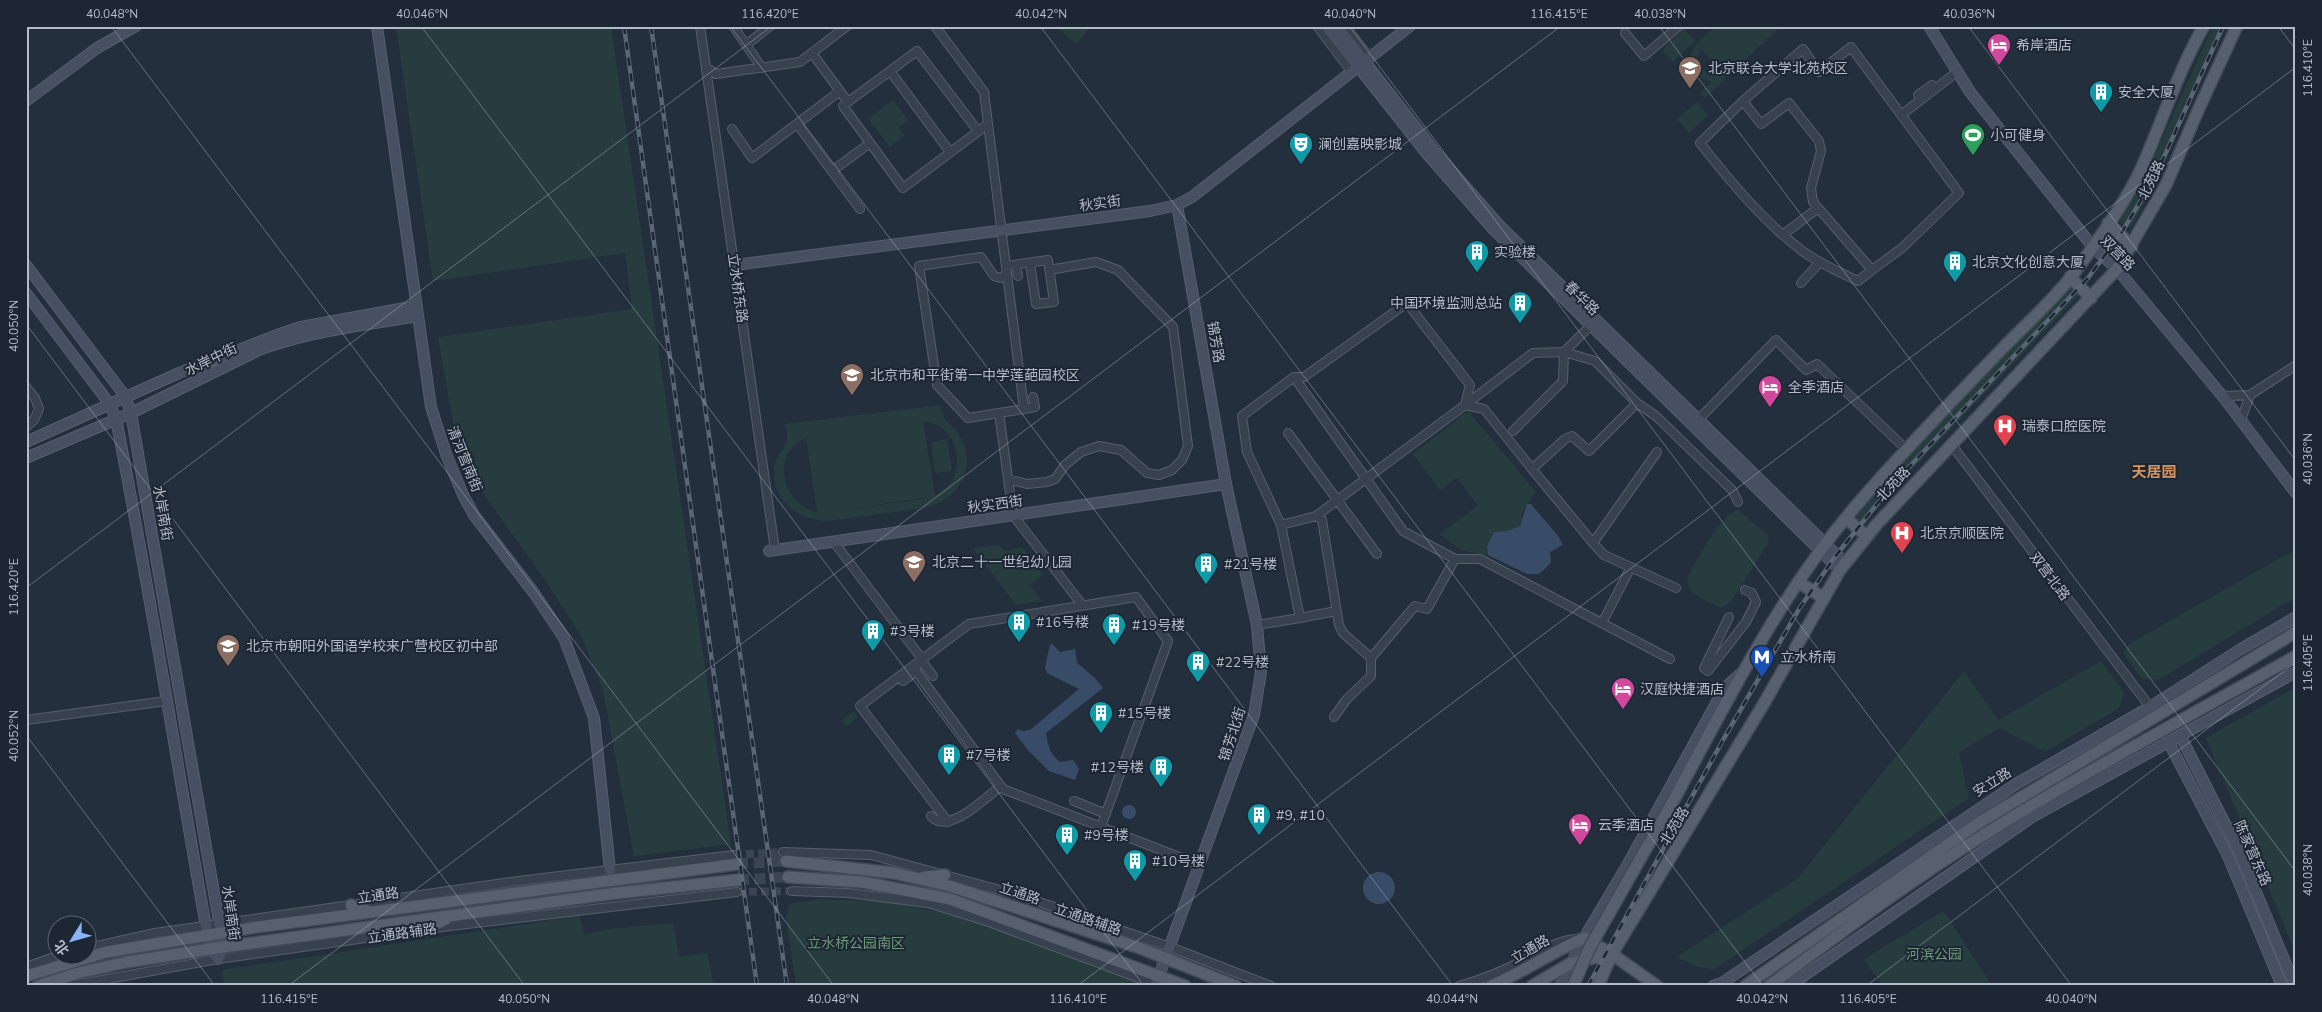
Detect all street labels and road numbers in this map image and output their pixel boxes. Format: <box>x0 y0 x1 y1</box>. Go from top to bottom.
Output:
street label: 北苑路 <box>2134 157 2169 203</box>
street label: 秋实街 <box>1078 191 1122 216</box>
street label: 双营路 <box>2096 232 2139 275</box>
street label: 立水桥东路 <box>723 252 752 324</box>
street label: 春华路 <box>1560 277 1603 320</box>
street label: 锦芳路 <box>1203 320 1229 364</box>
street label: 水岸中街 <box>182 339 241 380</box>
street label: 清河营南街 <box>443 423 486 495</box>
street label: 北苑路 <box>1872 463 1915 506</box>
street label: 水岸南街 <box>148 484 177 542</box>
street label: 秋实西街 <box>966 491 1024 518</box>
street label: 双营北路 <box>2025 548 2074 604</box>
street label: 锦芳北街 <box>1215 705 1250 764</box>
street label: 安立路 <box>1969 763 2015 802</box>
street label: 北苑路 <box>1655 803 1693 849</box>
street label: 陈家营东路 <box>2230 817 2275 889</box>
street label: 立通路 <box>997 878 1043 909</box>
street label: 立通路 <box>356 883 400 908</box>
street label: 水岸南街 <box>217 884 244 942</box>
street label: 立通路辅路 <box>1052 899 1124 940</box>
street label: 立通路辅路 <box>366 919 438 948</box>
street label: 立通路 <box>1507 931 1553 968</box>

